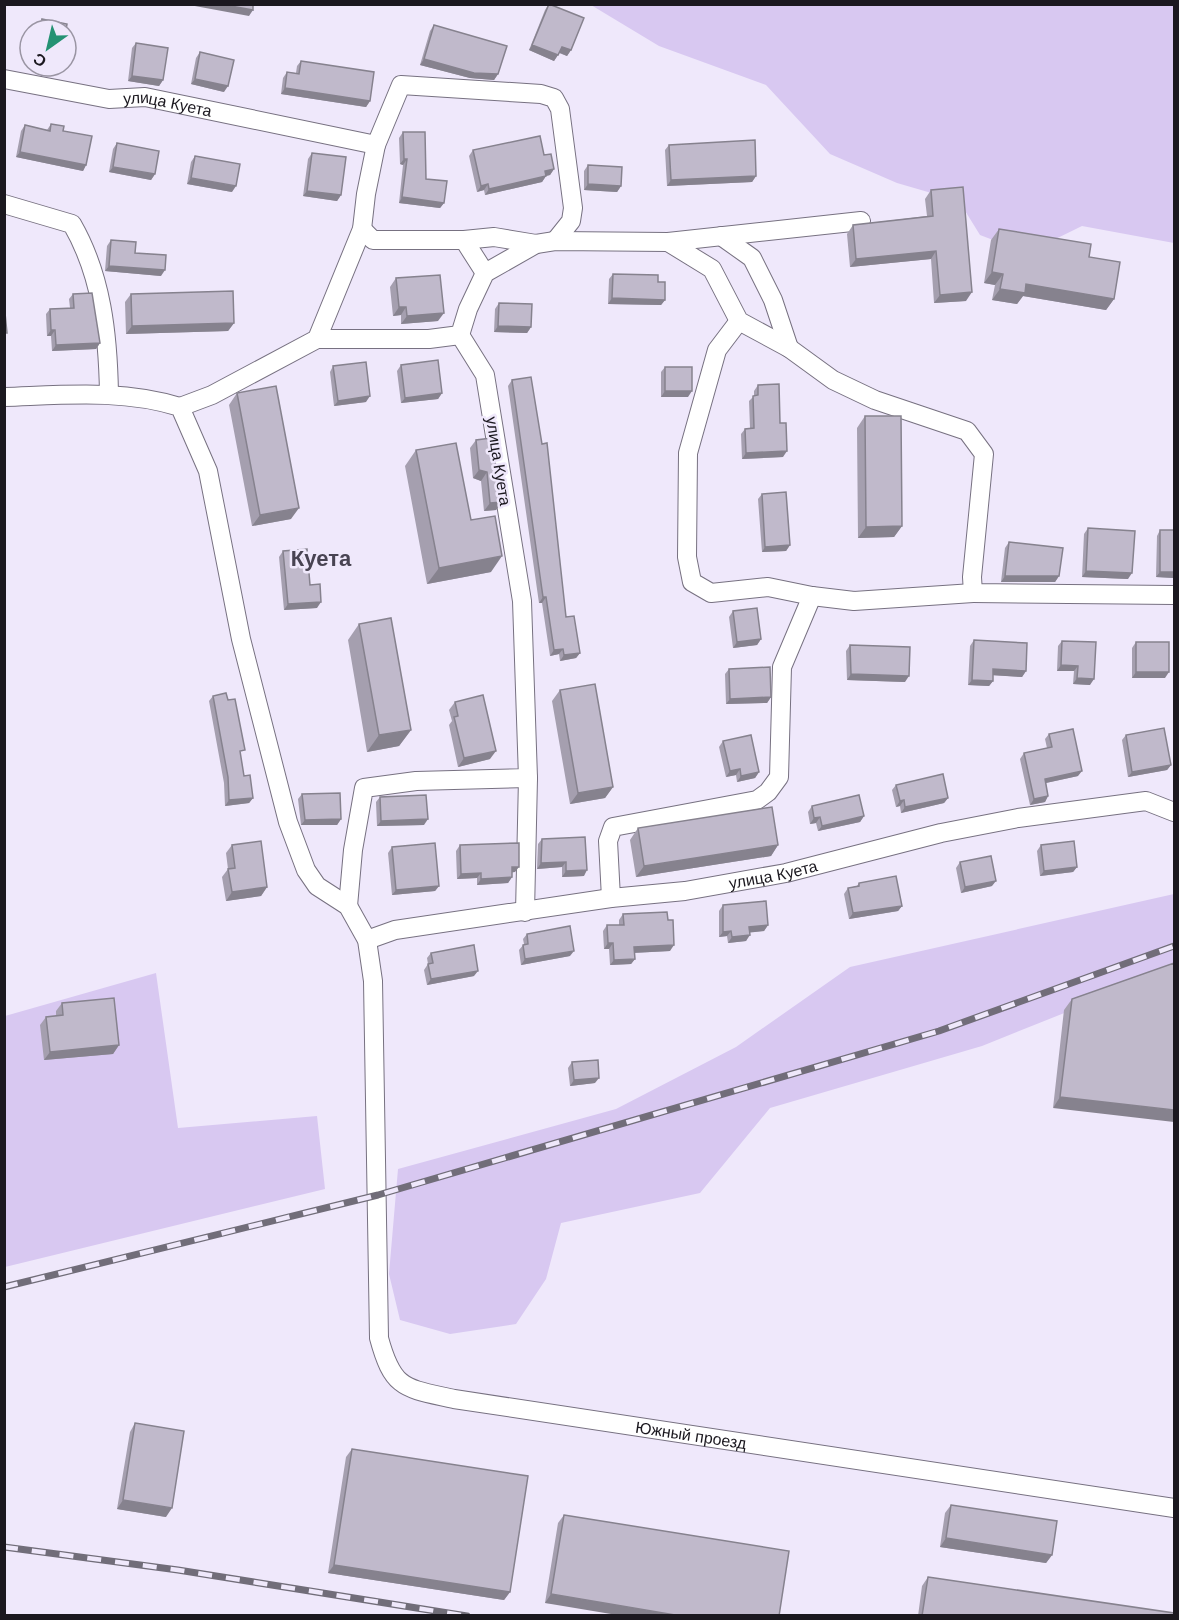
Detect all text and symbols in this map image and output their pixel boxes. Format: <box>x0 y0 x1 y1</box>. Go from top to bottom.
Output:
north arrow <box>18 18 78 78</box>
text: С <box>30 49 49 70</box>
street label: улица Куета <box>123 89 213 120</box>
street label: улица Куета <box>483 415 514 507</box>
district label: Куета <box>291 546 352 571</box>
street label: улица Куета <box>727 857 819 892</box>
street label: Южный проезд <box>634 1419 748 1452</box>

